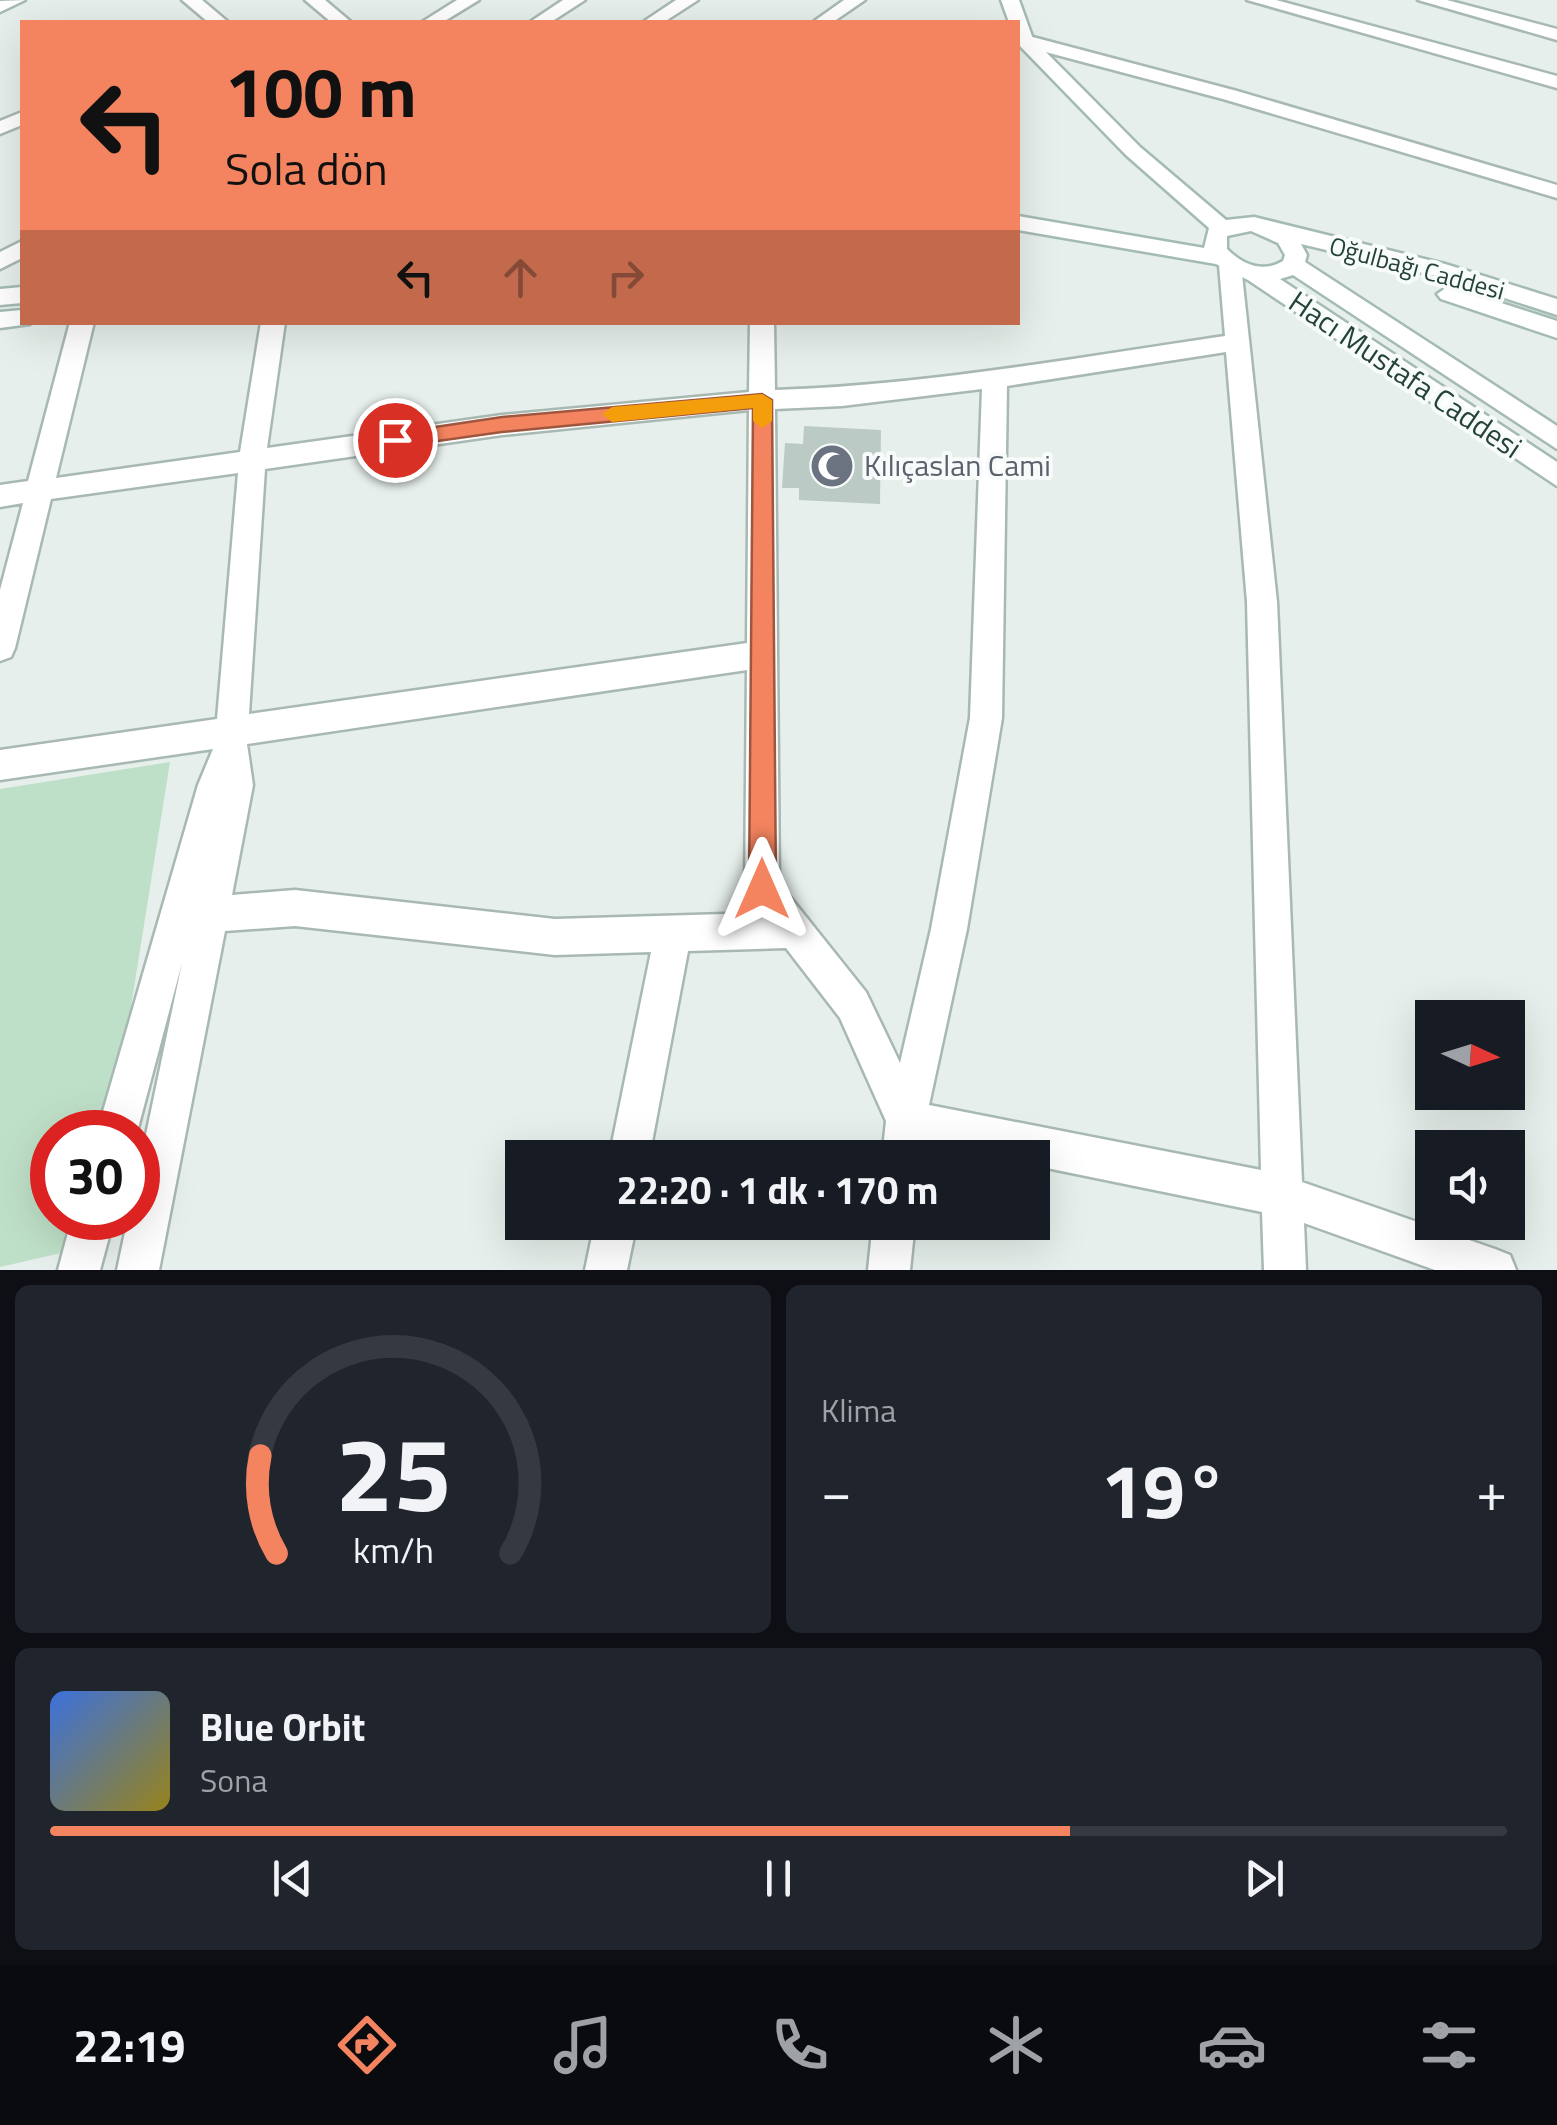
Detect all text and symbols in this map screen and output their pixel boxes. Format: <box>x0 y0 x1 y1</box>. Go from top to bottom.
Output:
text: 100 m <box>225 38 417 144</box>
icon: left <box>60 60 190 190</box>
text: Sola dön <box>225 134 388 202</box>
street label: Oğulbağı Caddesi <box>1325 226 1509 310</box>
icon: left <box>388 250 443 305</box>
icon: ahead <box>493 250 548 305</box>
icon: right <box>598 250 653 305</box>
street label: Hacı Mustafa Caddesi <box>1280 279 1531 469</box>
pin <box>353 398 438 483</box>
icon: arrive <box>368 413 423 468</box>
place label: Kılıçaslan Cami <box>864 442 1051 488</box>
mosque icon: Kılıçaslan Cami <box>809 443 855 489</box>
position arrow <box>710 837 814 941</box>
north arrow <box>1415 1000 1525 1110</box>
map controls <box>1415 1000 1525 1240</box>
speed limit sign: 30 <box>30 1110 160 1240</box>
button: sound <box>1415 1130 1525 1240</box>
text: 22:20 · 1 dk · 170 m <box>617 1161 938 1219</box>
text: Klima <box>821 1386 896 1434</box>
text: 25 <box>335 1393 451 1551</box>
text: 19° <box>1101 1433 1227 1547</box>
text: − <box>821 1449 852 1532</box>
text: + <box>1476 1449 1507 1532</box>
text: km/h <box>353 1522 433 1577</box>
text: Blue Orbit <box>200 1698 365 1756</box>
text: Sona <box>200 1756 267 1804</box>
icon: previous <box>265 1851 320 1906</box>
icon: pause <box>751 1851 806 1906</box>
icon: next <box>1237 1851 1292 1906</box>
icon: directions <box>332 2010 402 2080</box>
icon: music <box>548 2010 618 2080</box>
icon: phone <box>765 2010 835 2080</box>
icon: climate <box>981 2010 1051 2080</box>
icon: car <box>1197 2010 1267 2080</box>
icon: filters <box>1414 2010 1484 2080</box>
text: 22:19 <box>73 2011 186 2079</box>

